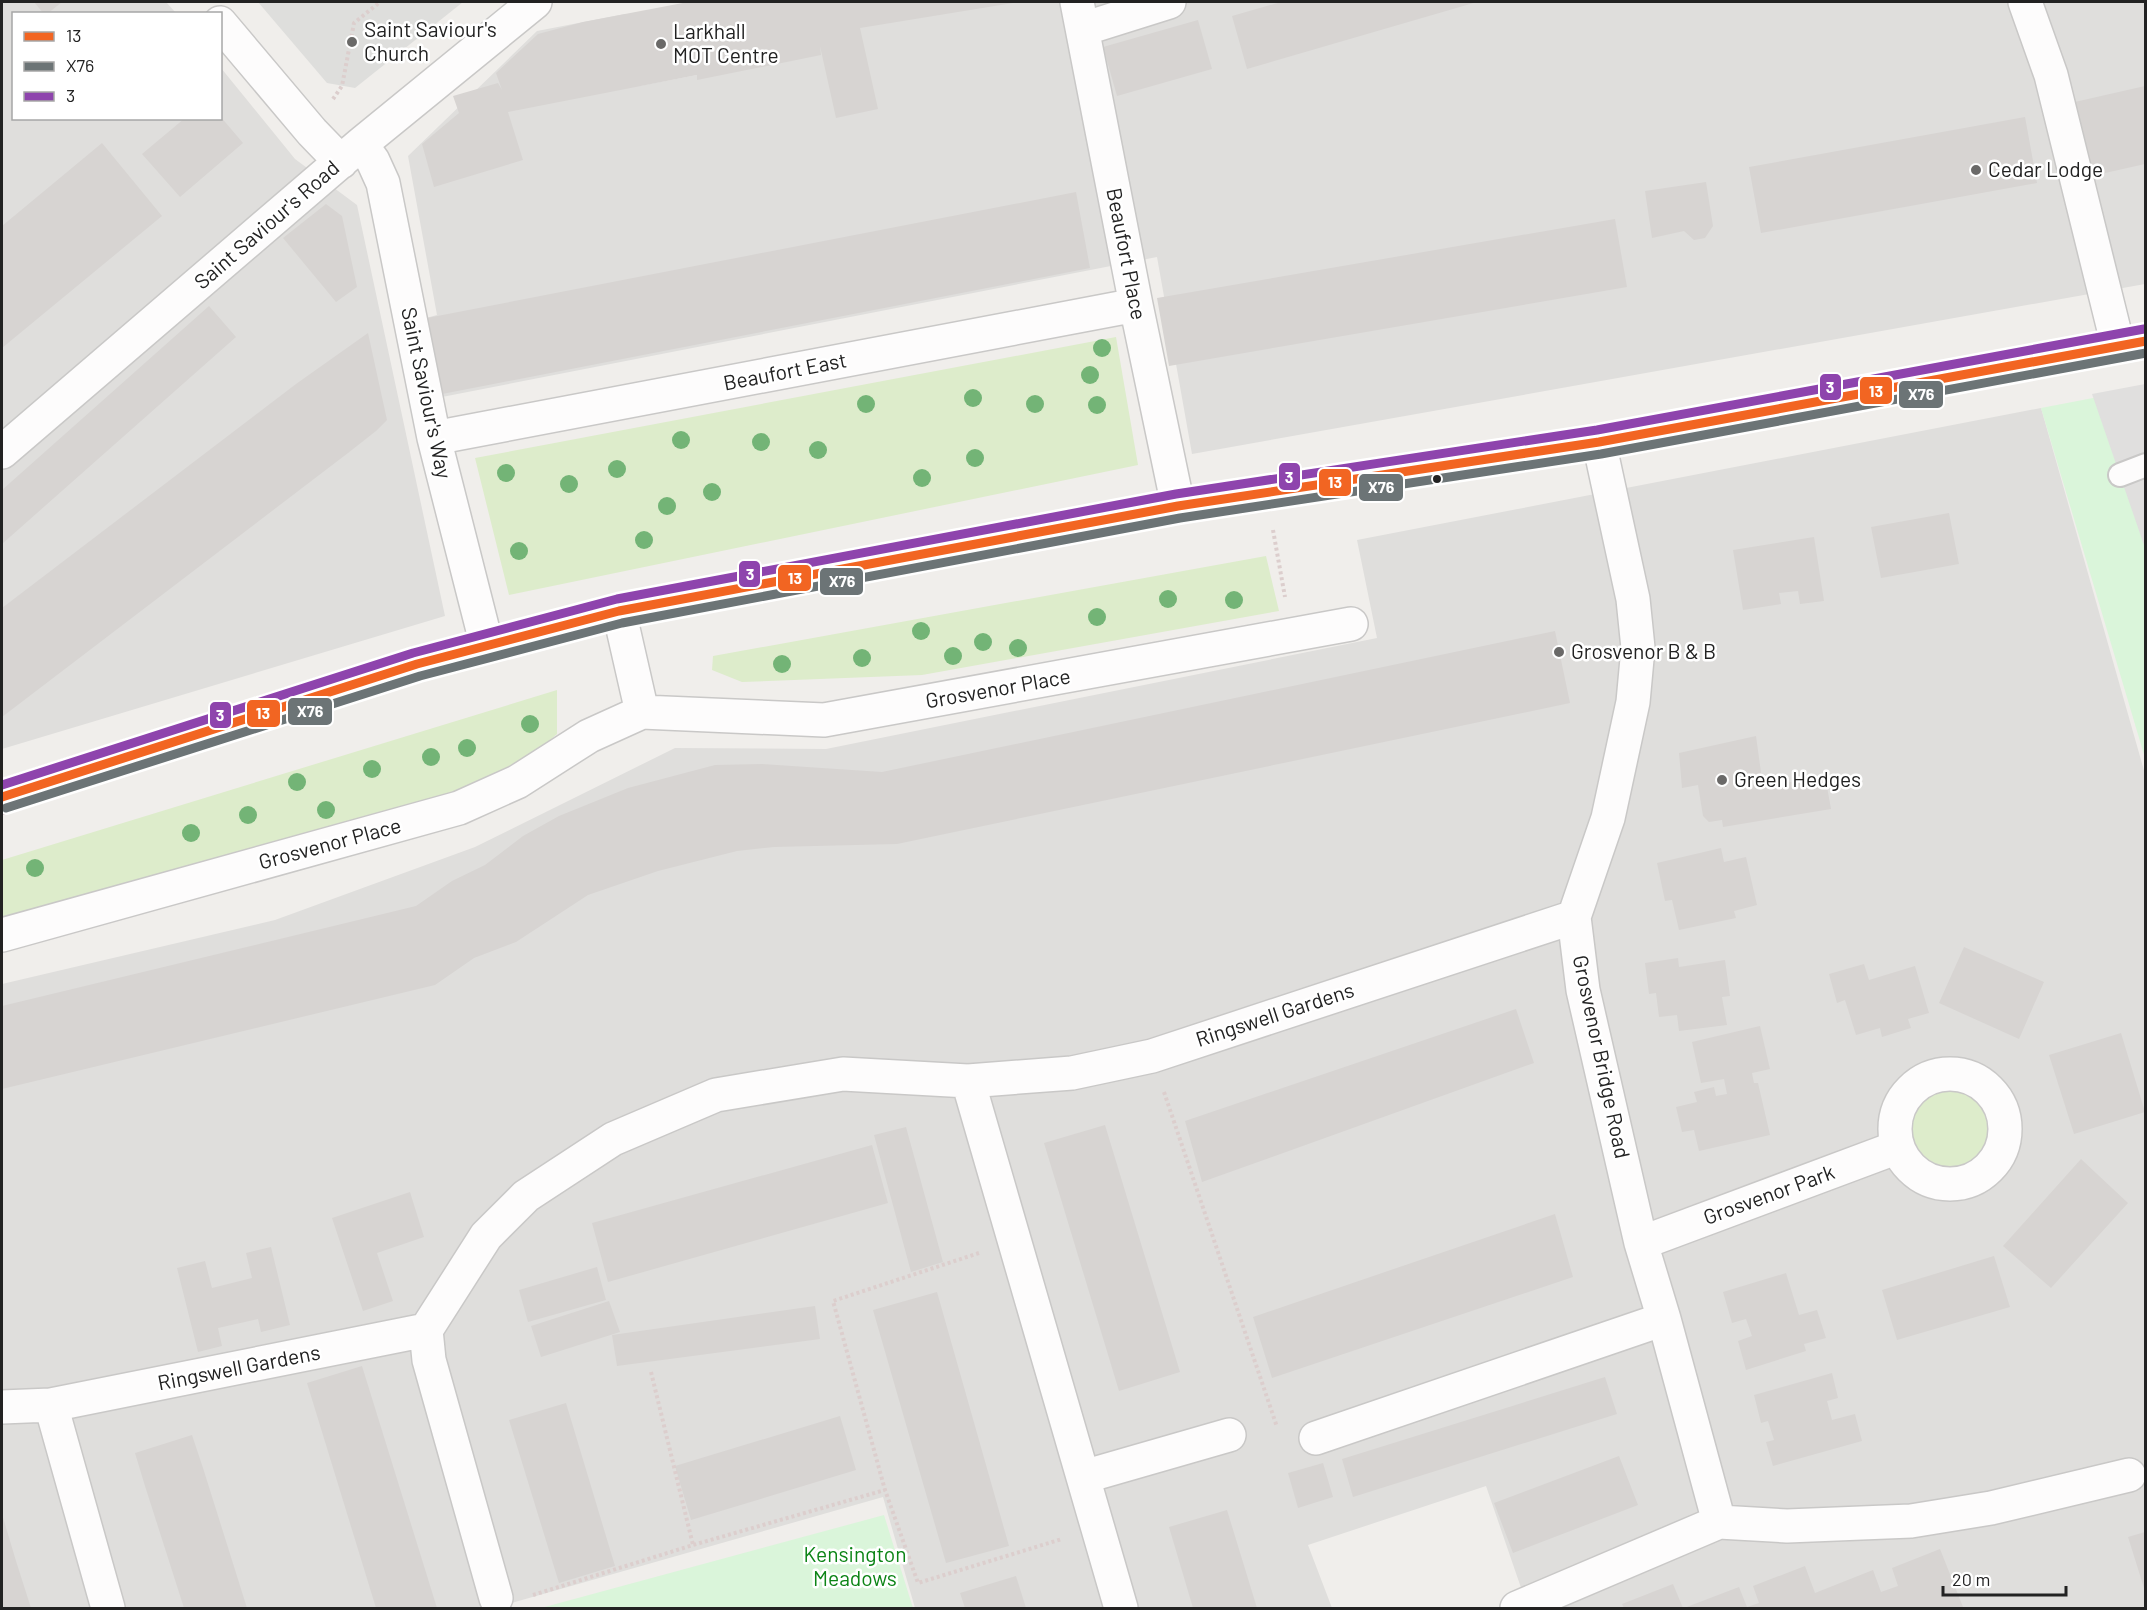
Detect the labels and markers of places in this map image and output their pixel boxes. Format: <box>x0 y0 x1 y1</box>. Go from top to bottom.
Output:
place label: Saint Saviour's Church <box>364 16 497 65</box>
place label: Larkhall MOT Centre <box>673 18 779 67</box>
marker: Saint Saviour's Church <box>345 35 359 49</box>
marker: Larkhall MOT Centre <box>654 37 668 51</box>
place label: Cedar Lodge <box>1988 156 2103 181</box>
marker: Cedar Lodge <box>1969 163 1983 177</box>
unlabelled marker <box>1431 473 1443 485</box>
place label: Grosvenor B & B <box>1571 638 1716 663</box>
marker: Grosvenor B & B <box>1552 645 1566 659</box>
place label: Green Hedges <box>1734 766 1861 791</box>
marker: Green Hedges <box>1715 773 1729 787</box>

